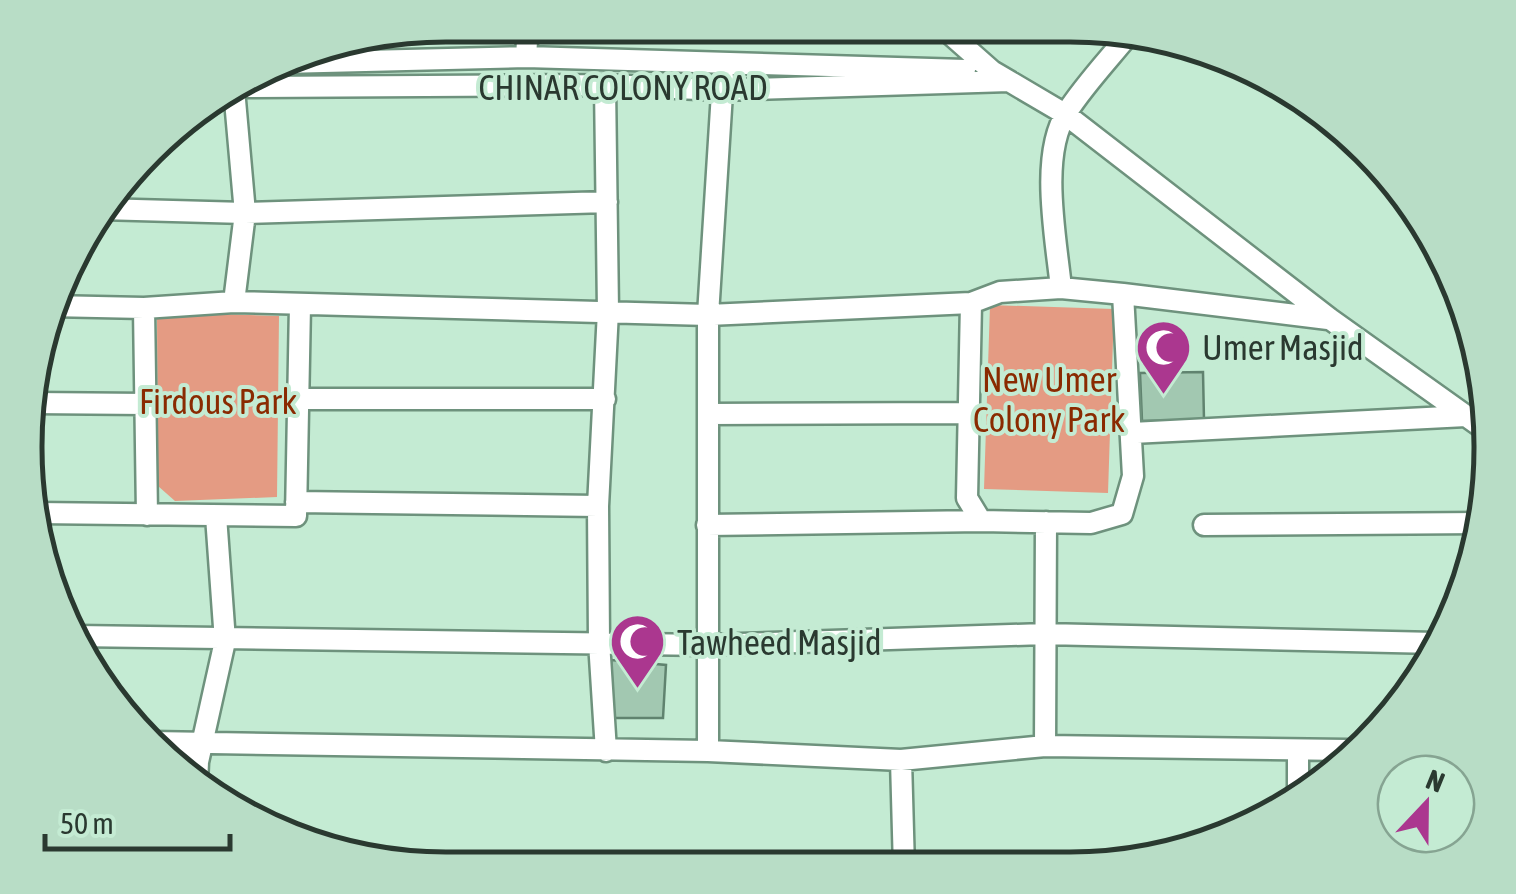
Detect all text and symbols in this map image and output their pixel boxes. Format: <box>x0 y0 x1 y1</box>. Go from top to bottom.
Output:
street label: CHINAR COLONY ROAD <box>478 67 768 107</box>
mosque icon: Umer Masjid <box>1133 317 1193 396</box>
place label: Umer Masjid <box>1202 327 1364 367</box>
park label: New Umer Colony Park <box>973 359 1125 439</box>
park label: Firdous Park <box>139 381 297 421</box>
mosque icon: Tawheed Masjid <box>608 612 668 691</box>
place label: Tawheed Masjid <box>677 622 882 662</box>
north arrow <box>1376 754 1476 854</box>
text: N <box>1422 763 1449 799</box>
scale bar <box>45 789 230 851</box>
text: 50 m <box>60 806 114 840</box>

